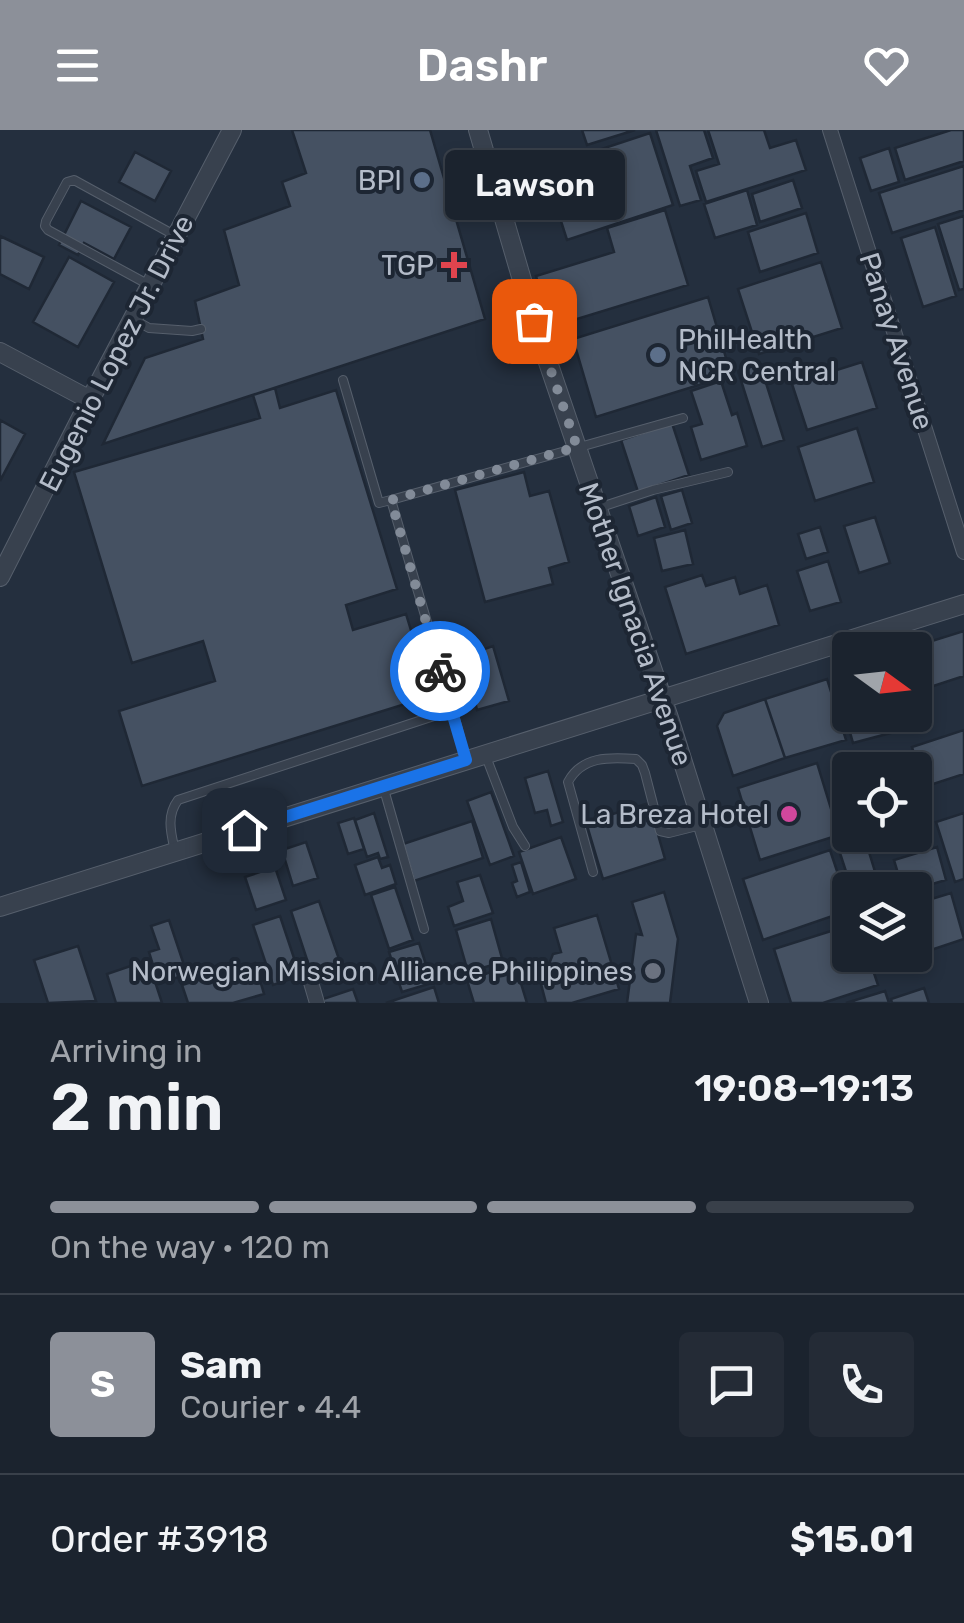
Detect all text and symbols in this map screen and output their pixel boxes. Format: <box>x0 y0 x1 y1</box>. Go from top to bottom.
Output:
icon: menu <box>50 38 105 93</box>
icon: heart <box>859 38 914 93</box>
text: Dashr <box>417 39 547 92</box>
callout: Lawson <box>444 151 624 221</box>
place label: BPI <box>358 164 402 197</box>
text: Lawson <box>475 166 595 204</box>
marker: BPI <box>411 169 433 191</box>
street label: Eugenio Lopez Jr. Drive <box>32 209 201 497</box>
street label: Panay Avenue <box>852 248 941 434</box>
place label: TGP <box>381 249 434 282</box>
marker: TGP <box>443 254 465 276</box>
pin <box>492 279 577 364</box>
icon: bag <box>507 294 562 349</box>
place label: PhilHealth NCR Central <box>678 323 836 388</box>
marker: PhilHealth NCR Central <box>647 344 669 366</box>
street label: Mother Ignacia Avenue <box>572 478 700 770</box>
courier <box>390 621 490 721</box>
north arrow <box>832 632 932 732</box>
map controls <box>832 632 932 972</box>
icon: bike <box>413 644 468 699</box>
button: locate <box>832 752 932 852</box>
pin <box>202 788 287 873</box>
place label: La Breza Hotel <box>580 798 769 831</box>
icon: home <box>217 803 272 858</box>
marker: La Breza Hotel <box>778 803 800 825</box>
button: layers <box>832 872 932 972</box>
place label: Norwegian Mission Alliance Philippines <box>131 955 633 988</box>
marker: Norwegian Mission Alliance Philippines <box>642 960 664 982</box>
text: Arriving in <box>50 1032 202 1070</box>
text: 19:08–19:13 <box>694 1065 914 1111</box>
text: 2 min <box>50 1069 224 1146</box>
text: On the way · 120 m <box>50 1228 330 1266</box>
button: chat <box>679 1332 784 1437</box>
button: phone <box>809 1332 914 1437</box>
text: Sam <box>180 1342 262 1388</box>
text: S <box>90 1361 115 1407</box>
text: Courier · 4.4 <box>180 1388 361 1426</box>
text: Order #3918 <box>50 1516 269 1562</box>
text: $15.01 <box>790 1516 914 1562</box>

